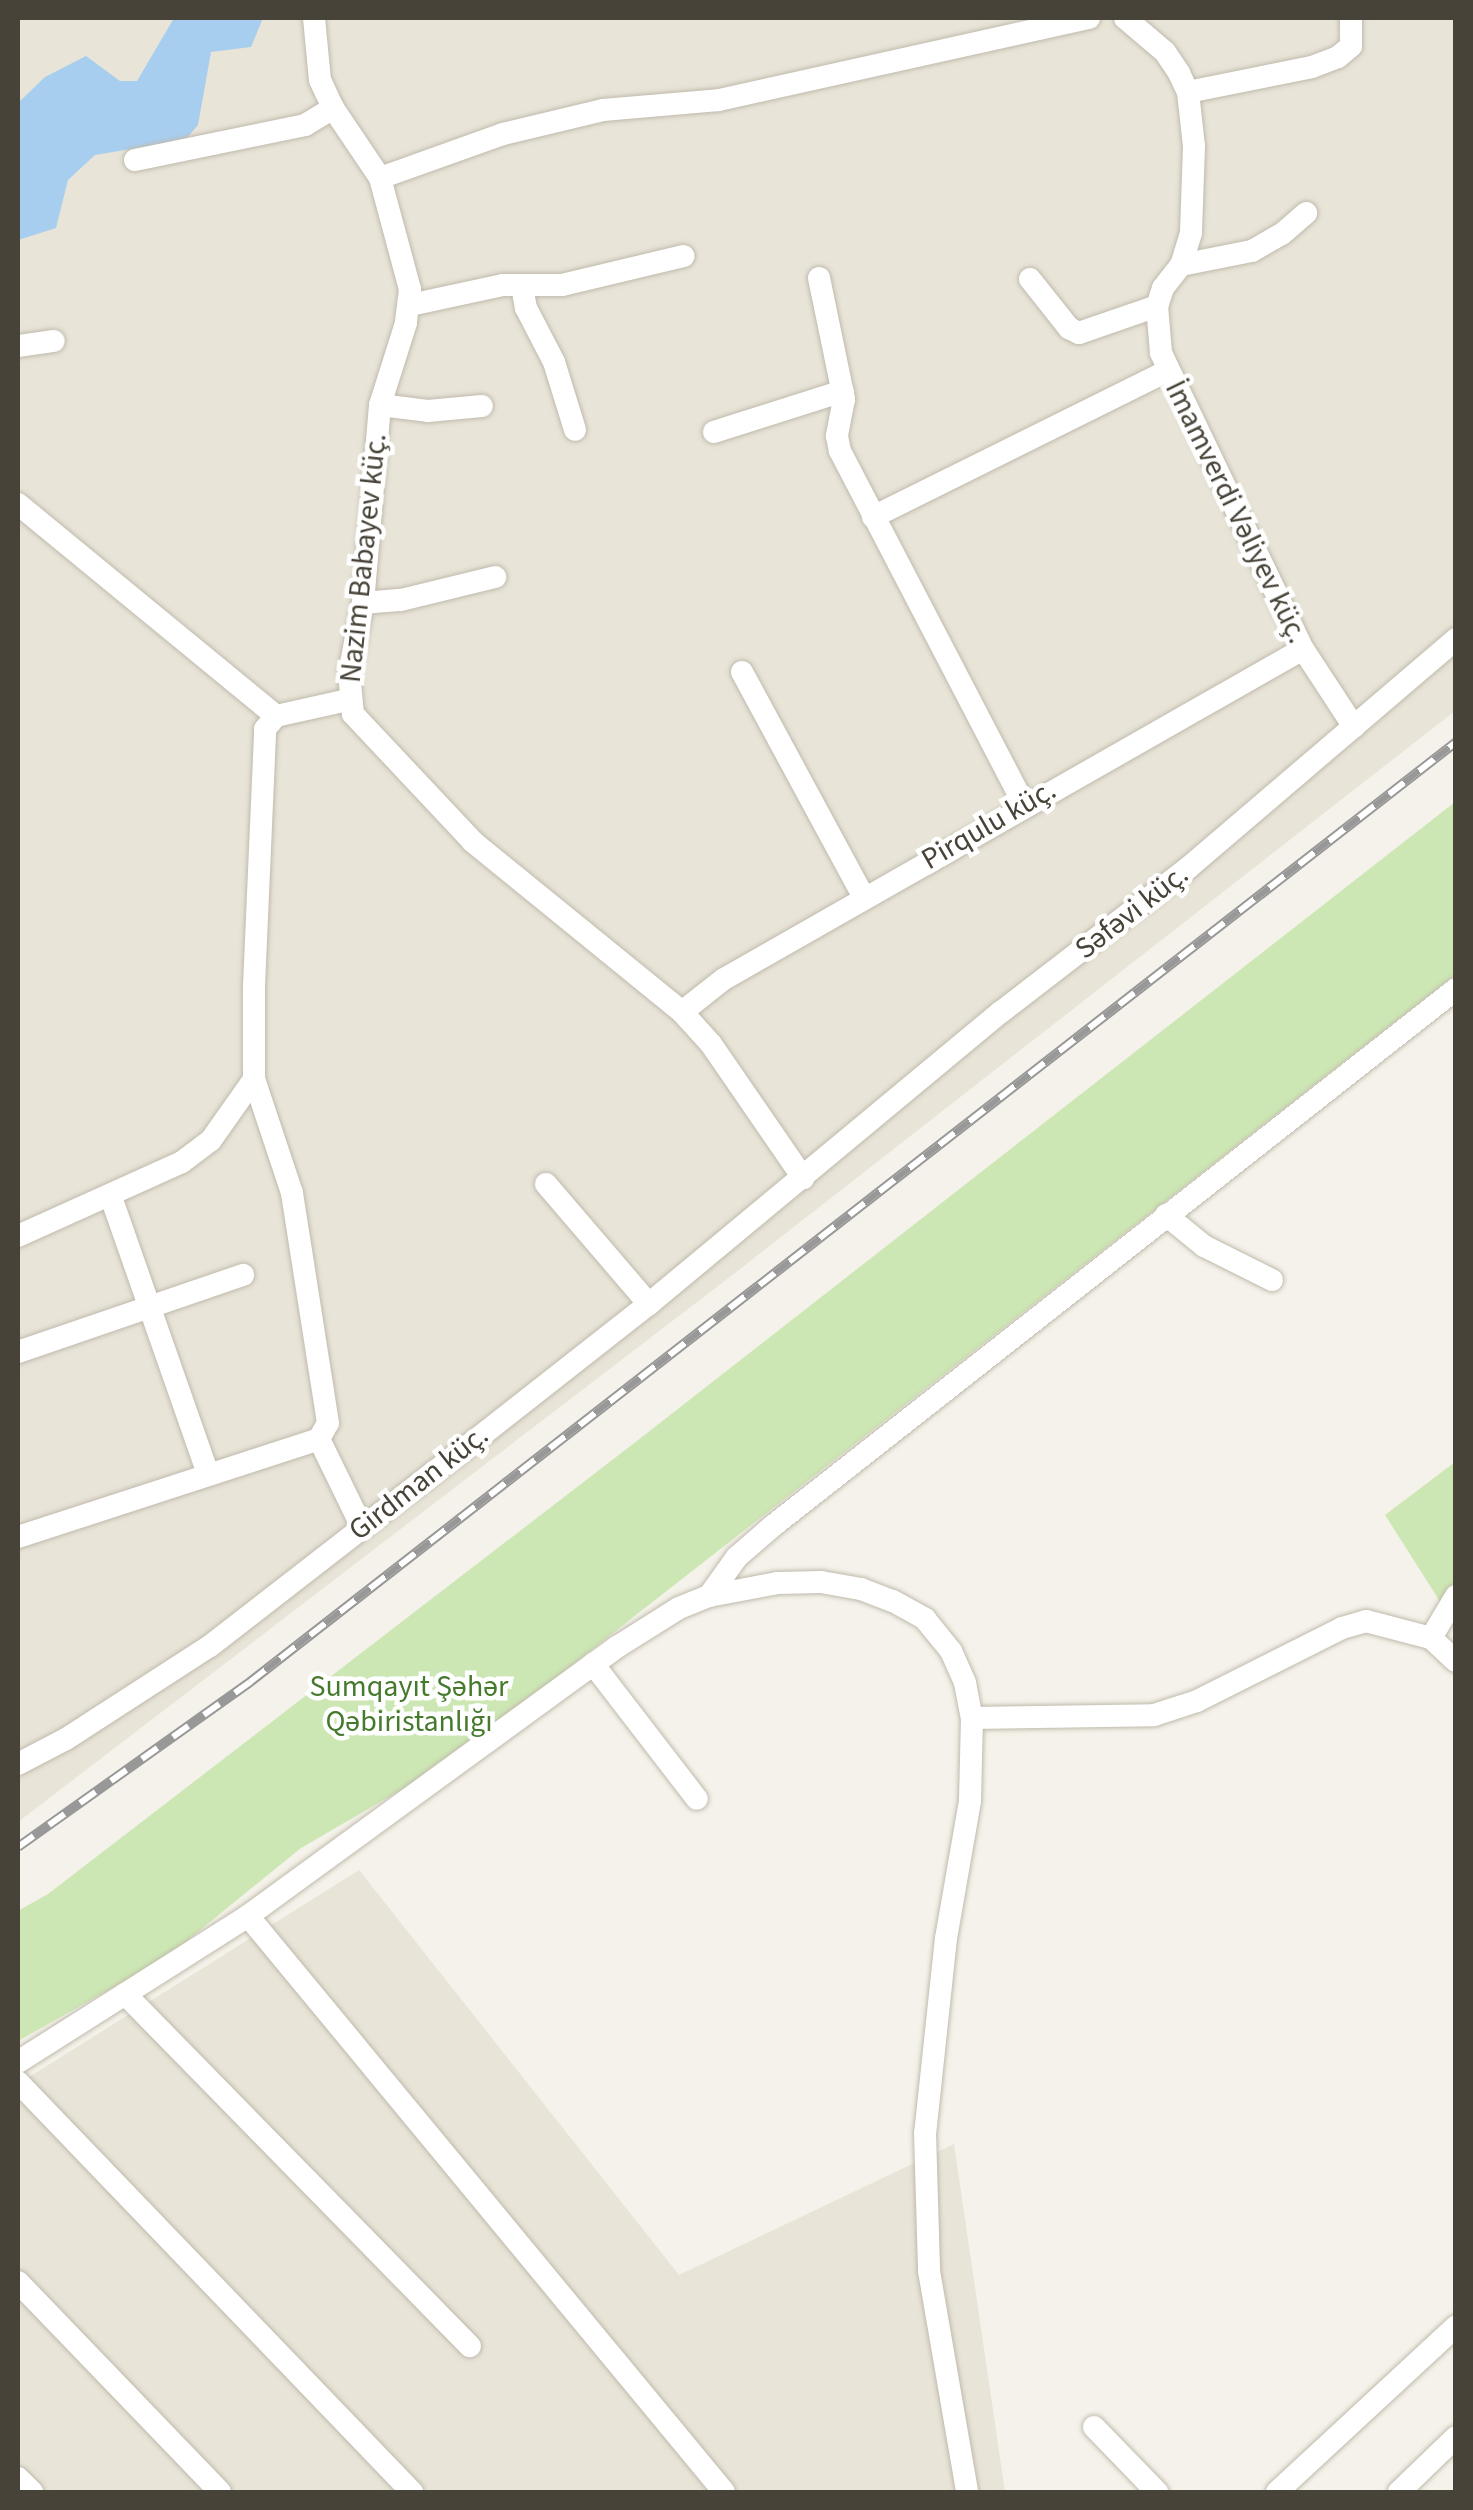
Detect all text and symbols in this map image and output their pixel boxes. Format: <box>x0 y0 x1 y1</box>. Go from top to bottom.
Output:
street label: İmamverdi Vəliyev küç. <box>1157 375 1315 649</box>
street label: Nazim Babayev küç. <box>333 432 395 684</box>
street label: Pirqulu küç. <box>915 772 1063 878</box>
street label: Səfəvi küç. <box>1068 857 1196 967</box>
street label: Girdman küç. <box>342 1417 496 1549</box>
park label: Sumqayıt Şəhər Qəbiristanlığı <box>309 1669 509 1740</box>

